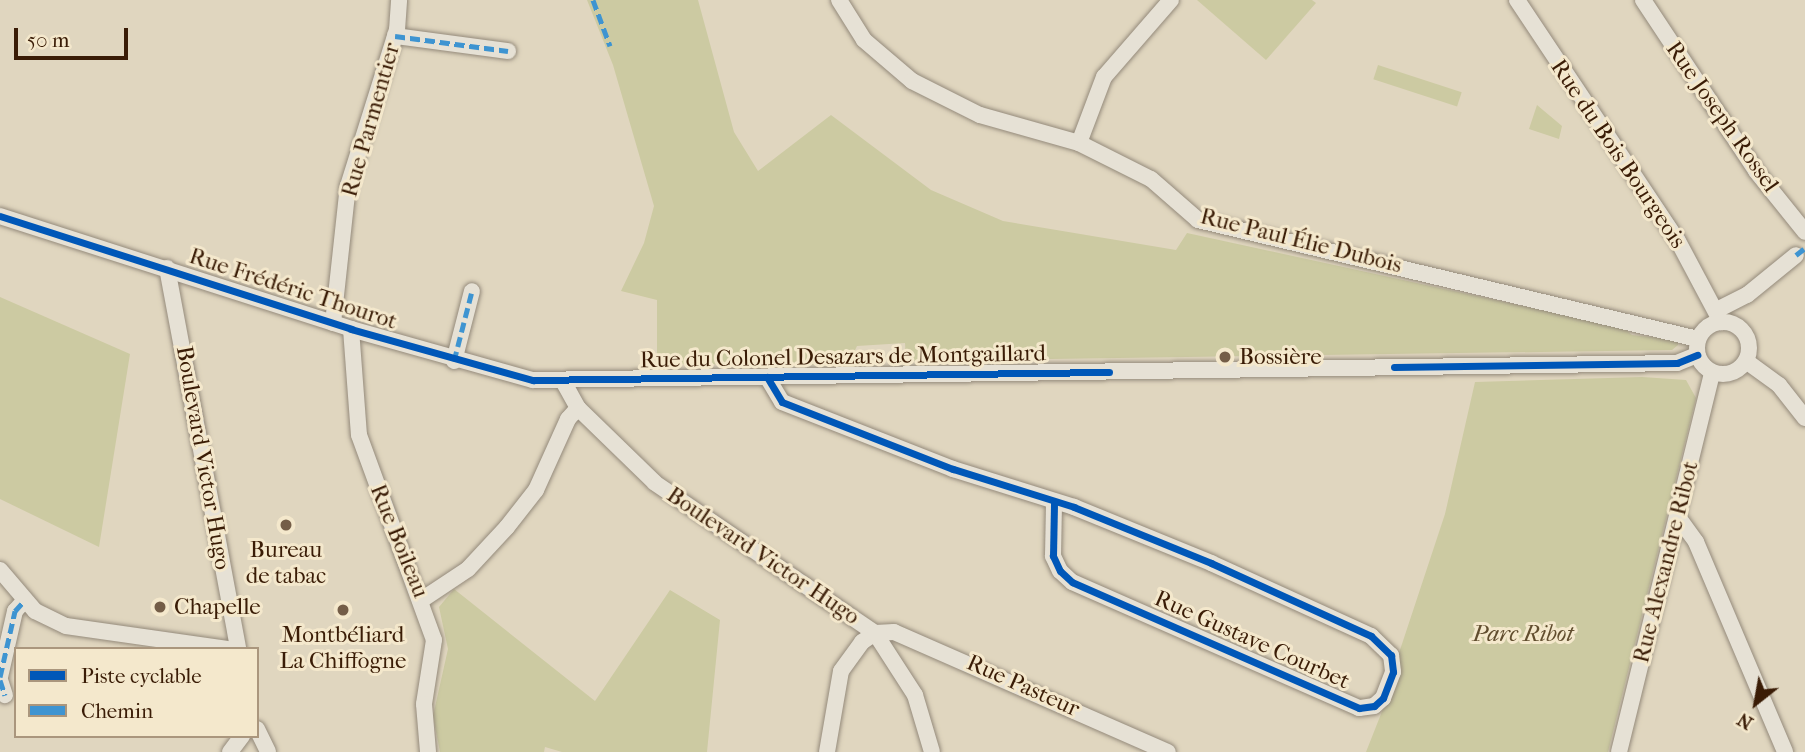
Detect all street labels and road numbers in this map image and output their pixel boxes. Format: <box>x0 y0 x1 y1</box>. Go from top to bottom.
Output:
street label: Rue Joseph Rossel <box>1660 36 1784 198</box>
street label: Rue Parmentier <box>336 40 406 200</box>
street label: Rue du Bois Bourgeois <box>1544 54 1692 254</box>
street label: Rue Paul Élie Dubois <box>1197 203 1405 279</box>
street label: Rue Frédéric Thourot <box>186 242 400 336</box>
street label: Rue du Colonel Desazars de Montgaillard <box>640 340 1046 374</box>
street label: Boulevard Victor Hugo <box>170 344 236 572</box>
street label: Rue Alexandre Ribot <box>1628 458 1704 666</box>
street label: Rue Boileau <box>364 480 434 602</box>
street label: Boulevard Victor Hugo <box>661 481 865 631</box>
street label: Rue Gustave Courbet <box>1150 585 1354 695</box>
street label: Rue Pasteur <box>962 649 1084 723</box>

